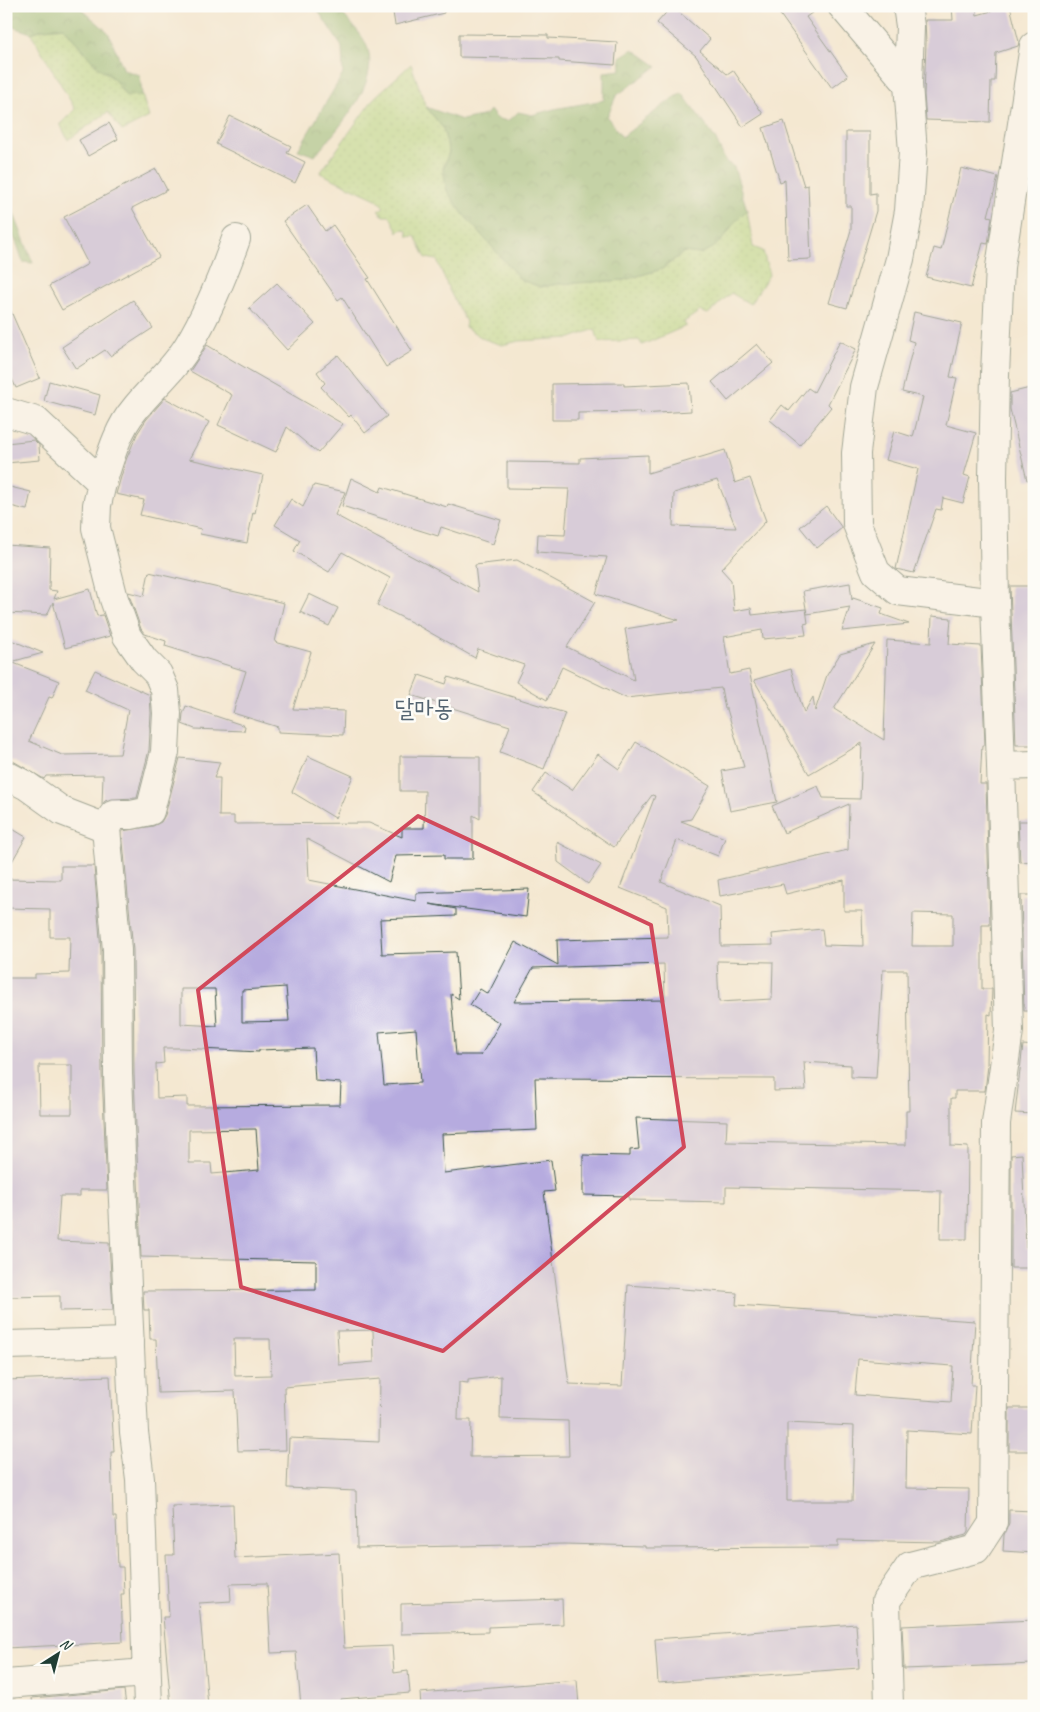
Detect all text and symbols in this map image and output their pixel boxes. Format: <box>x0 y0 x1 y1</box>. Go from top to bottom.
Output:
district label: 달마동 <box>395 693 453 723</box>
north arrow <box>32 1630 82 1680</box>
text: N <box>57 1634 76 1655</box>

